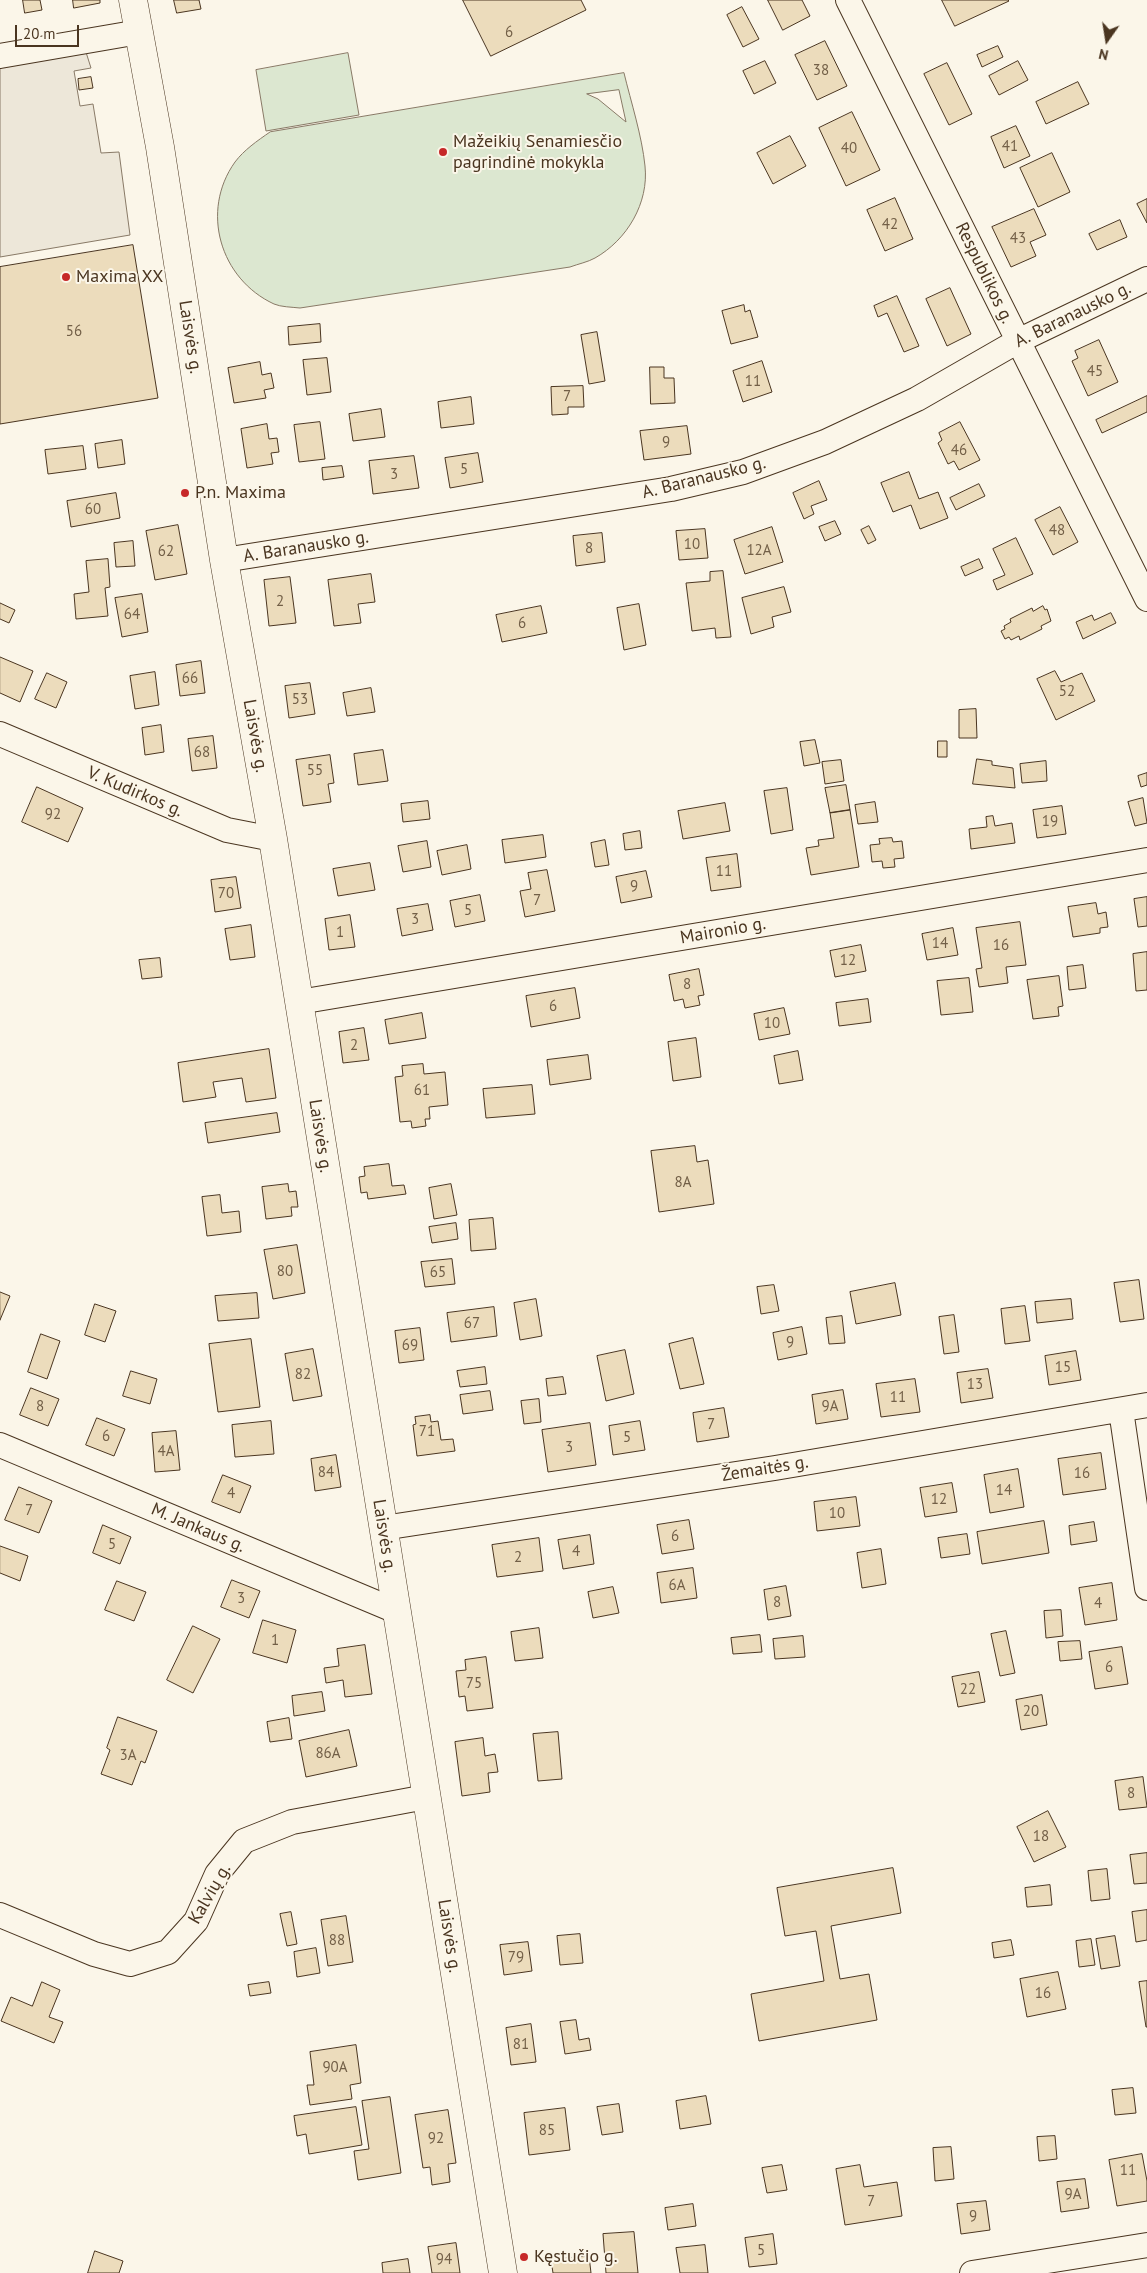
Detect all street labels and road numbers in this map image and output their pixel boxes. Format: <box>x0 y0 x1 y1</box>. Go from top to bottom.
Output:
street label: Respublikos g. <box>950 219 1018 327</box>
street label: A. Baranausko g. <box>1011 278 1135 352</box>
street label: Laisvės g. <box>174 299 206 375</box>
street label: A. Baranausko g. <box>640 452 768 504</box>
street label: A. Baranausko g. <box>242 526 370 568</box>
street label: Laisvės g. <box>238 698 272 774</box>
street label: V. Kudirkos g. <box>84 762 186 822</box>
street label: Maironio g. <box>679 913 767 949</box>
street label: Laisvės g. <box>304 1098 336 1174</box>
street label: Žemaitės g. <box>720 1452 810 1486</box>
street label: Laisvės g. <box>368 1498 400 1574</box>
street label: M. Jankaus g. <box>148 1499 248 1557</box>
street label: Kalvių g. <box>184 1860 236 1928</box>
street label: Laisvės g. <box>433 1898 465 1974</box>

